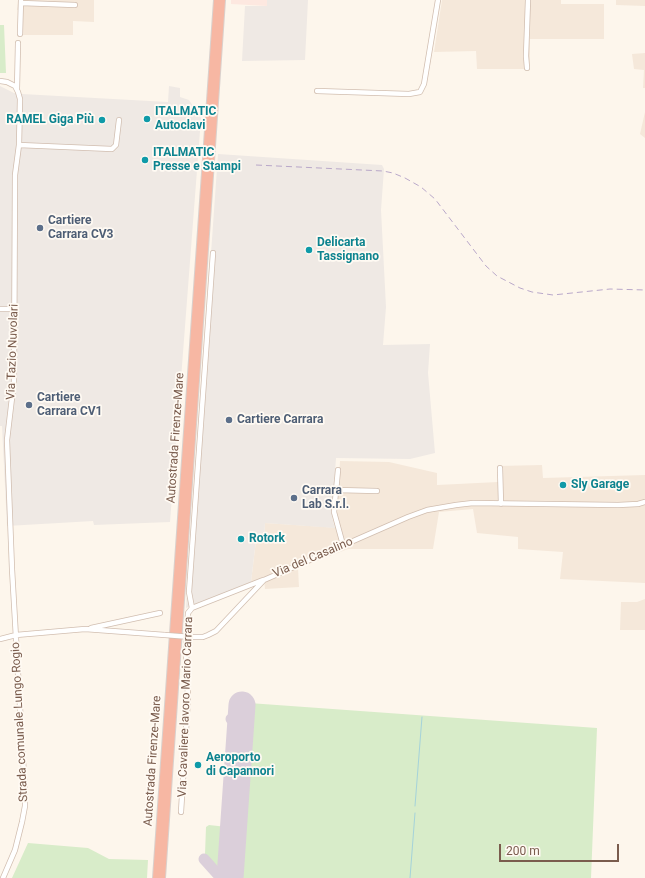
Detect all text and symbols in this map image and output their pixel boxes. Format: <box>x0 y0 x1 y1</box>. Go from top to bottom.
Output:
place label: ITALMATIC Autoclavi <box>155 105 216 133</box>
place label: RAMEL Giga Più <box>6 113 94 127</box>
marker: ITALMATIC Autoclavi <box>142 114 152 124</box>
marker: RAMEL Giga Più <box>97 115 107 125</box>
place label: ITALMATIC Presse e Stampi <box>153 146 241 174</box>
marker: ITALMATIC Presse e Stampi <box>140 155 150 165</box>
place label: Cartiere Carrara CV3 <box>48 214 113 242</box>
marker: Cartiere Carrara CV3 <box>35 223 45 233</box>
place label: Delicarta Tassignano <box>317 236 379 264</box>
marker: Delicarta Tassignano <box>304 245 314 255</box>
street label: Via Tazio Nuvolari <box>4 304 22 400</box>
street label: Autostrada Firenze-Mare <box>164 372 188 504</box>
place label: Cartiere Carrara CV1 <box>37 391 102 419</box>
marker: Cartiere Carrara CV1 <box>24 400 34 410</box>
place label: Cartiere Carrara <box>237 413 323 427</box>
marker: Cartiere Carrara <box>224 415 234 425</box>
place label: Sly Garage <box>571 478 629 492</box>
marker: Sly Garage <box>558 480 568 490</box>
place label: Carrara Lab S.r.l. <box>302 484 349 512</box>
marker: Carrara Lab S.r.l. <box>289 493 299 503</box>
place label: Rotork <box>249 532 285 546</box>
marker: Rotork <box>236 534 246 544</box>
street label: Via del Casalino <box>271 535 355 581</box>
street label: Via Cavaliere lavoro Mario Carrara <box>176 616 196 798</box>
street label: Strada comunale Lungo Rogio <box>9 642 31 802</box>
street label: Autostrada Firenze-Mare <box>141 695 165 827</box>
place label: Aeroporto di Capannori <box>206 751 274 779</box>
marker: Aeroporto di Capannori <box>193 760 203 770</box>
scale bar <box>501 836 621 862</box>
text: 200 m <box>506 844 540 858</box>

